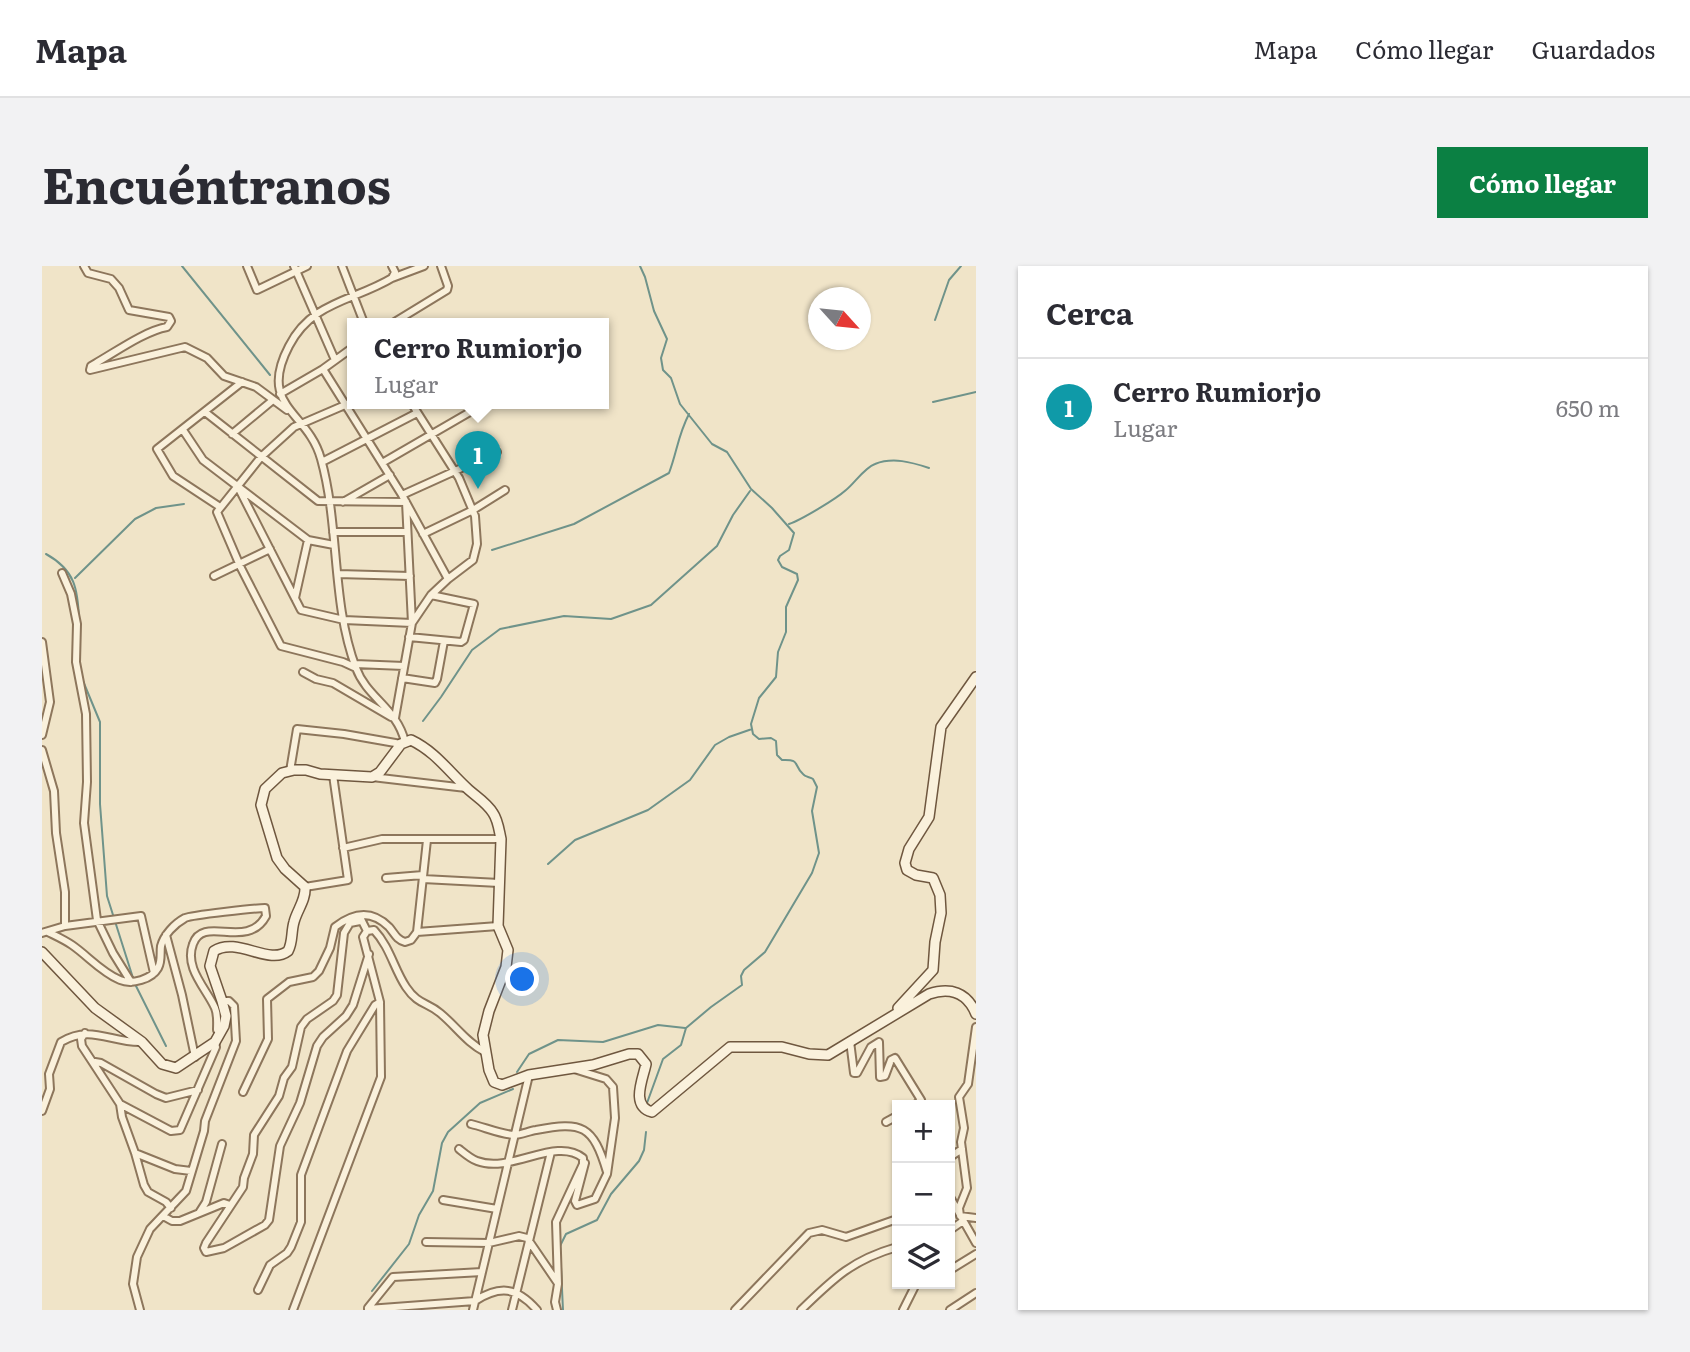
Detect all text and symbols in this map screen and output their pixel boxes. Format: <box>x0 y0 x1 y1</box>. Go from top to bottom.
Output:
text: Mapa <box>35 24 127 73</box>
text: Mapa <box>1253 31 1317 66</box>
text: Cómo llegar <box>1355 31 1493 66</box>
text: Guardados <box>1531 31 1655 66</box>
text: Encuéntranos <box>42 146 391 219</box>
button: Cómo llegar <box>1437 147 1648 218</box>
north arrow <box>808 287 871 350</box>
text: Cerca <box>1046 290 1133 334</box>
popup <box>347 318 609 409</box>
text: Cerro Rumiorjo <box>374 327 582 366</box>
text: Lugar <box>374 366 438 400</box>
text: Cerro Rumiorjo <box>1113 371 1321 410</box>
text: 1 <box>1064 390 1074 424</box>
text: 650 m <box>1556 390 1620 424</box>
text: Lugar <box>1113 410 1177 444</box>
pin: 1 <box>455 431 501 489</box>
your location <box>505 962 539 996</box>
map controls <box>892 1100 955 1289</box>
button: + <box>892 1100 955 1163</box>
button: − <box>892 1163 955 1226</box>
button: layers <box>892 1226 955 1289</box>

